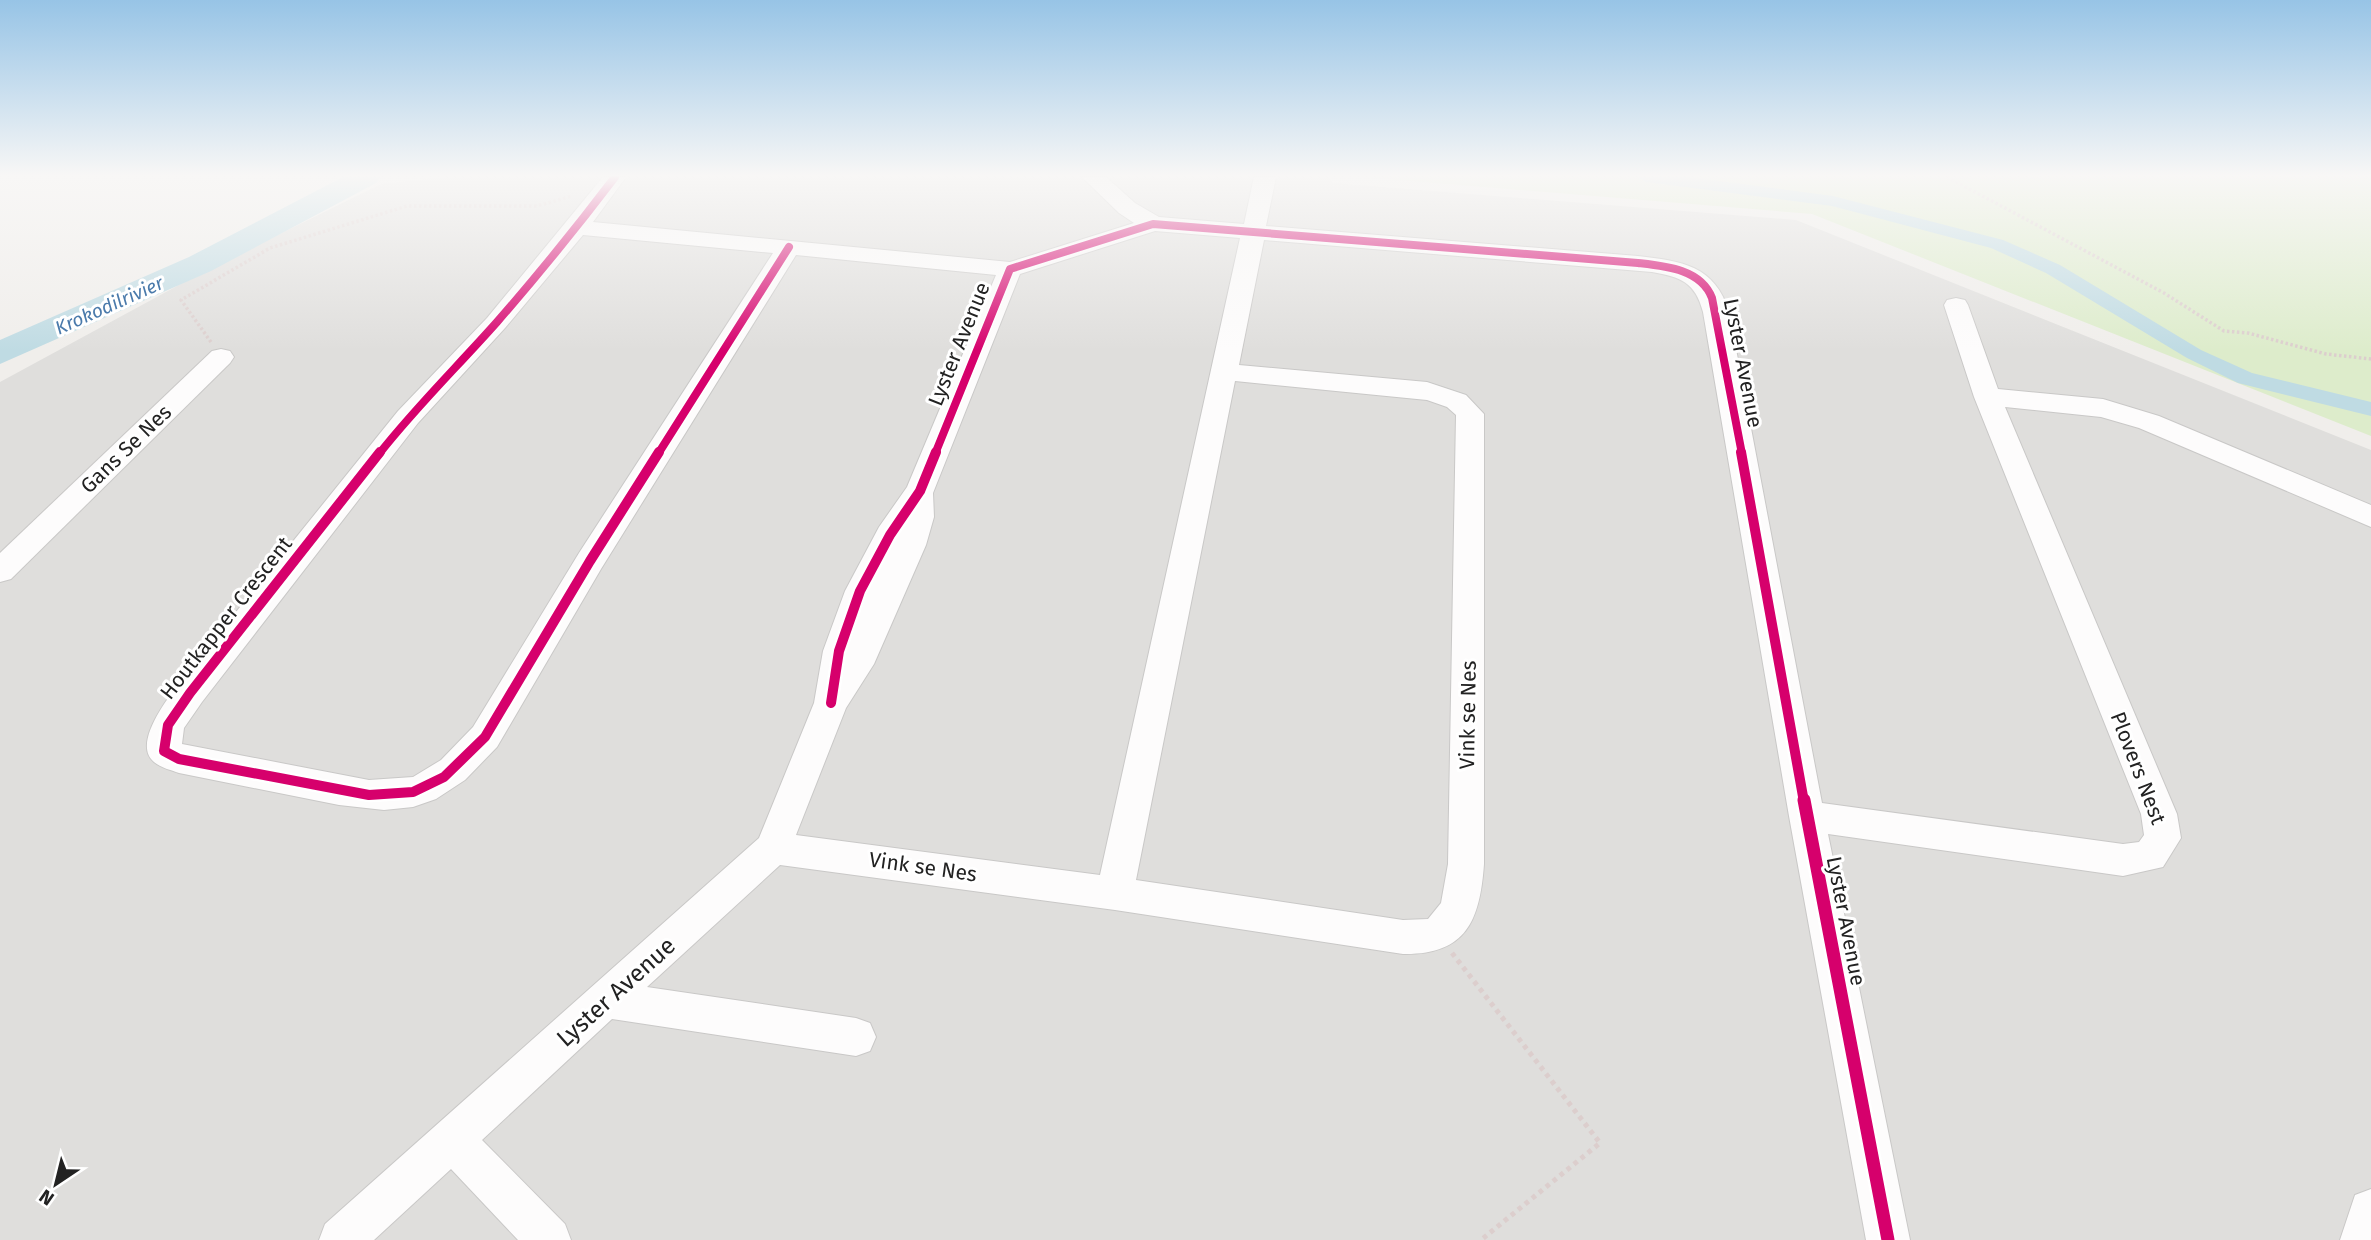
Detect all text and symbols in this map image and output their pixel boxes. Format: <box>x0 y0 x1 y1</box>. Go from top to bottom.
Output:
water label: Krokodilrivier <box>51 271 168 340</box>
street label: Lyster Avenue <box>922 278 996 410</box>
street label: Lyster Avenue <box>1718 296 1768 430</box>
street label: Gans Se Nes <box>75 399 177 499</box>
street label: Houtkapper Crescent <box>154 531 298 705</box>
street label: Vink se Nes <box>1454 660 1482 770</box>
street label: Plovers Nest <box>2105 708 2171 828</box>
street label: Vink se Nes <box>867 847 979 887</box>
street label: Lyster Avenue <box>1821 854 1871 988</box>
street label: Lyster Avenue <box>551 931 681 1053</box>
north arrow <box>21 1149 91 1219</box>
text: N <box>35 1184 58 1211</box>

